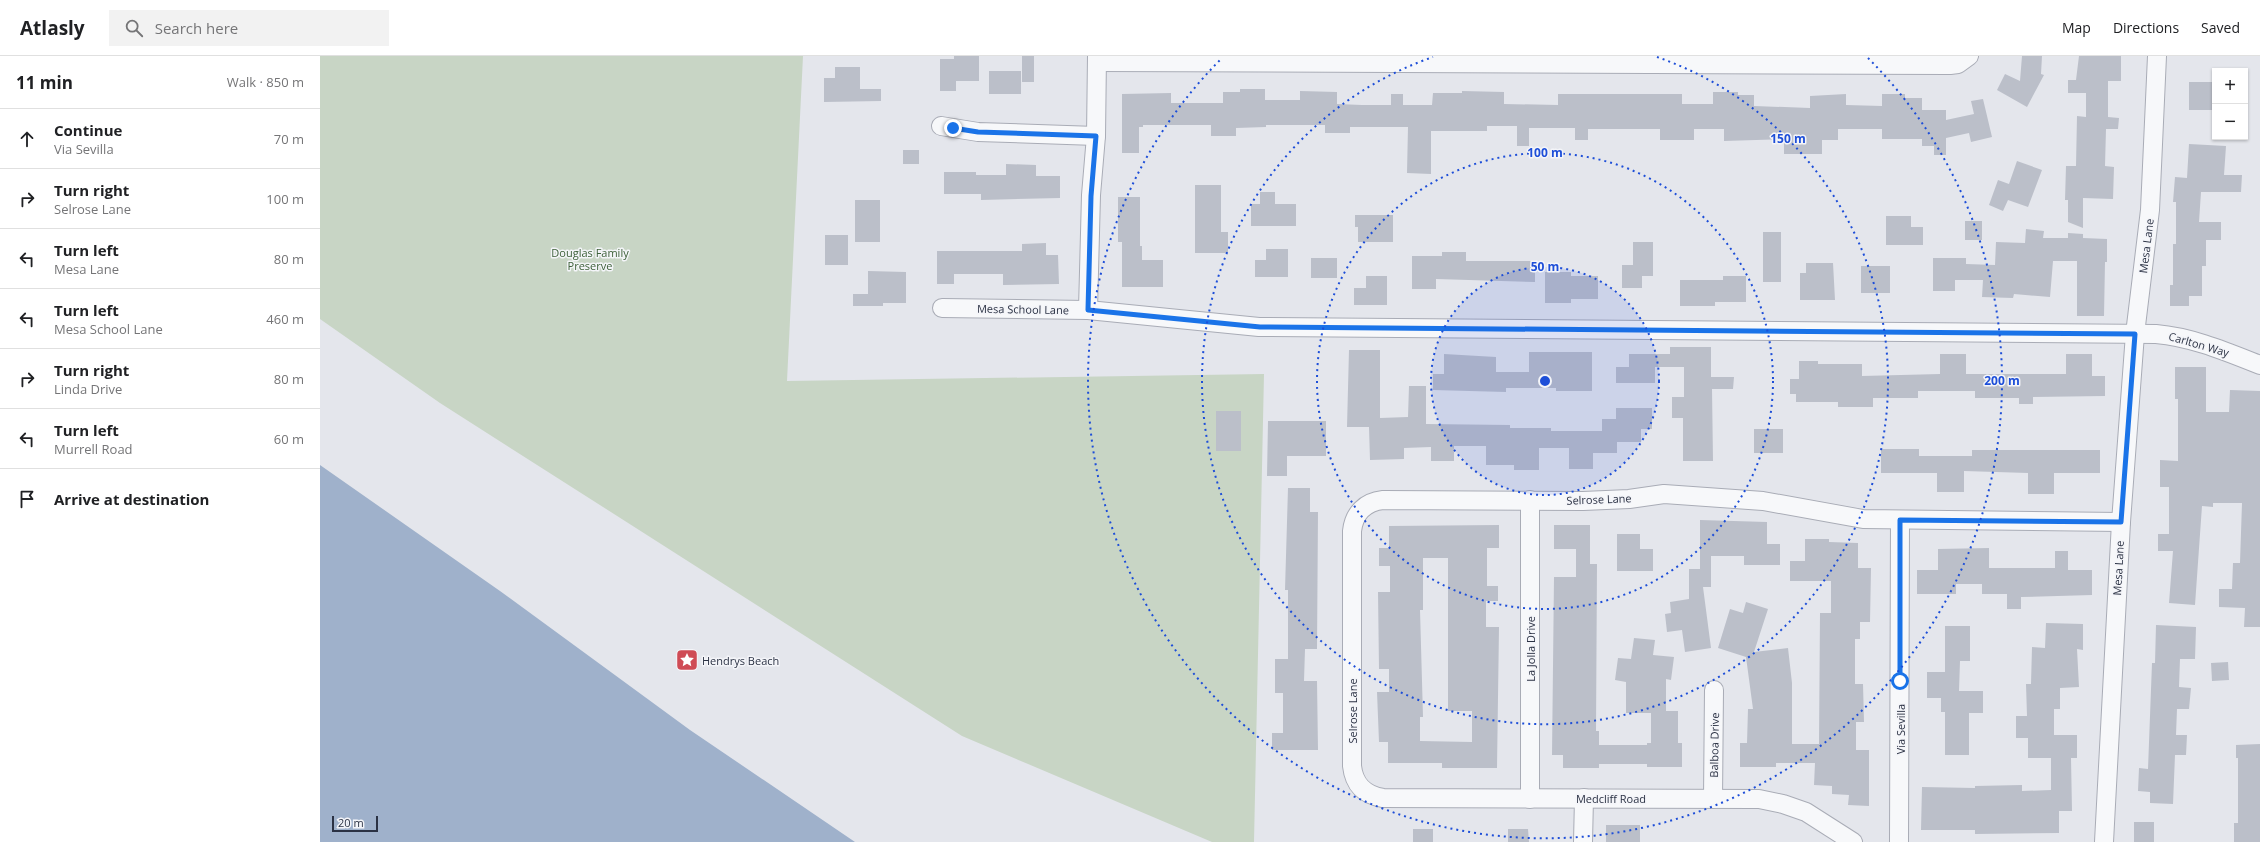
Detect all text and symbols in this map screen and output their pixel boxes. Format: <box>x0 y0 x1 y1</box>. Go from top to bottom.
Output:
search box <box>109 10 389 46</box>
text: Atlasly <box>20 15 85 41</box>
icon: search <box>123 17 145 39</box>
text: Search here <box>155 18 238 38</box>
text: Map <box>2062 18 2091 37</box>
text: Directions <box>2113 18 2179 37</box>
text: Saved <box>2201 18 2240 37</box>
map controls <box>2212 68 2248 140</box>
button: + <box>2212 68 2248 104</box>
text: 11 min <box>16 71 73 94</box>
text: Walk · 850 m <box>227 73 304 91</box>
button: − <box>2212 104 2248 140</box>
route end <box>944 119 962 137</box>
text: Continue <box>54 120 122 140</box>
icon: ahead <box>16 128 38 150</box>
text: 70 m <box>274 130 304 148</box>
text: 150 m <box>1770 130 1806 147</box>
text: Via Sevilla <box>54 140 114 158</box>
text: 100 m <box>1527 144 1563 161</box>
text: Turn right <box>54 180 129 200</box>
icon: right <box>16 188 38 210</box>
text: 100 m <box>266 190 304 208</box>
text: Selrose Lane <box>54 200 131 218</box>
street label: Mesa Lane <box>2135 218 2157 274</box>
text: Turn left <box>54 240 119 260</box>
park label: Douglas Family Preserve <box>551 245 629 273</box>
icon: left <box>16 248 38 270</box>
text: 80 m <box>274 250 304 268</box>
text: 50 m <box>1531 258 1559 275</box>
text: Mesa Lane <box>54 260 119 278</box>
text: Turn left <box>54 300 119 320</box>
street label: Mesa School Lane <box>977 301 1069 317</box>
icon: left <box>16 308 38 330</box>
text: 460 m <box>266 310 304 328</box>
text: Mesa School Lane <box>54 320 163 338</box>
street label: Carlton Way <box>2167 328 2231 360</box>
text: Turn right <box>54 360 129 380</box>
icon: right <box>16 368 38 390</box>
text: 80 m <box>274 370 304 388</box>
text: 200 m <box>1984 372 2020 389</box>
centre of rings <box>1538 374 1552 388</box>
text: Linda Drive <box>54 380 122 398</box>
text: Turn left <box>54 420 119 440</box>
icon: left <box>16 428 38 450</box>
text: 60 m <box>274 430 304 448</box>
text: Murrell Road <box>54 440 133 458</box>
icon: arrive <box>16 488 38 510</box>
text: Arrive at destination <box>54 489 209 509</box>
street label: Selrose Lane <box>1566 490 1632 508</box>
street label: Mesa Lane <box>2109 540 2127 596</box>
street label: La Jolla Drive <box>1523 616 1538 682</box>
place icon: Hendrys Beach <box>674 647 700 673</box>
place label: Hendrys Beach <box>702 653 779 668</box>
route start <box>1891 672 1909 690</box>
street label: Selrose Lane <box>1345 678 1360 744</box>
street label: Via Sevilla <box>1893 704 1908 754</box>
street label: Balboa Drive <box>1706 712 1722 778</box>
street label: Medcliff Road <box>1576 791 1646 806</box>
scale bar <box>332 814 378 833</box>
text: 20 m <box>338 815 364 830</box>

